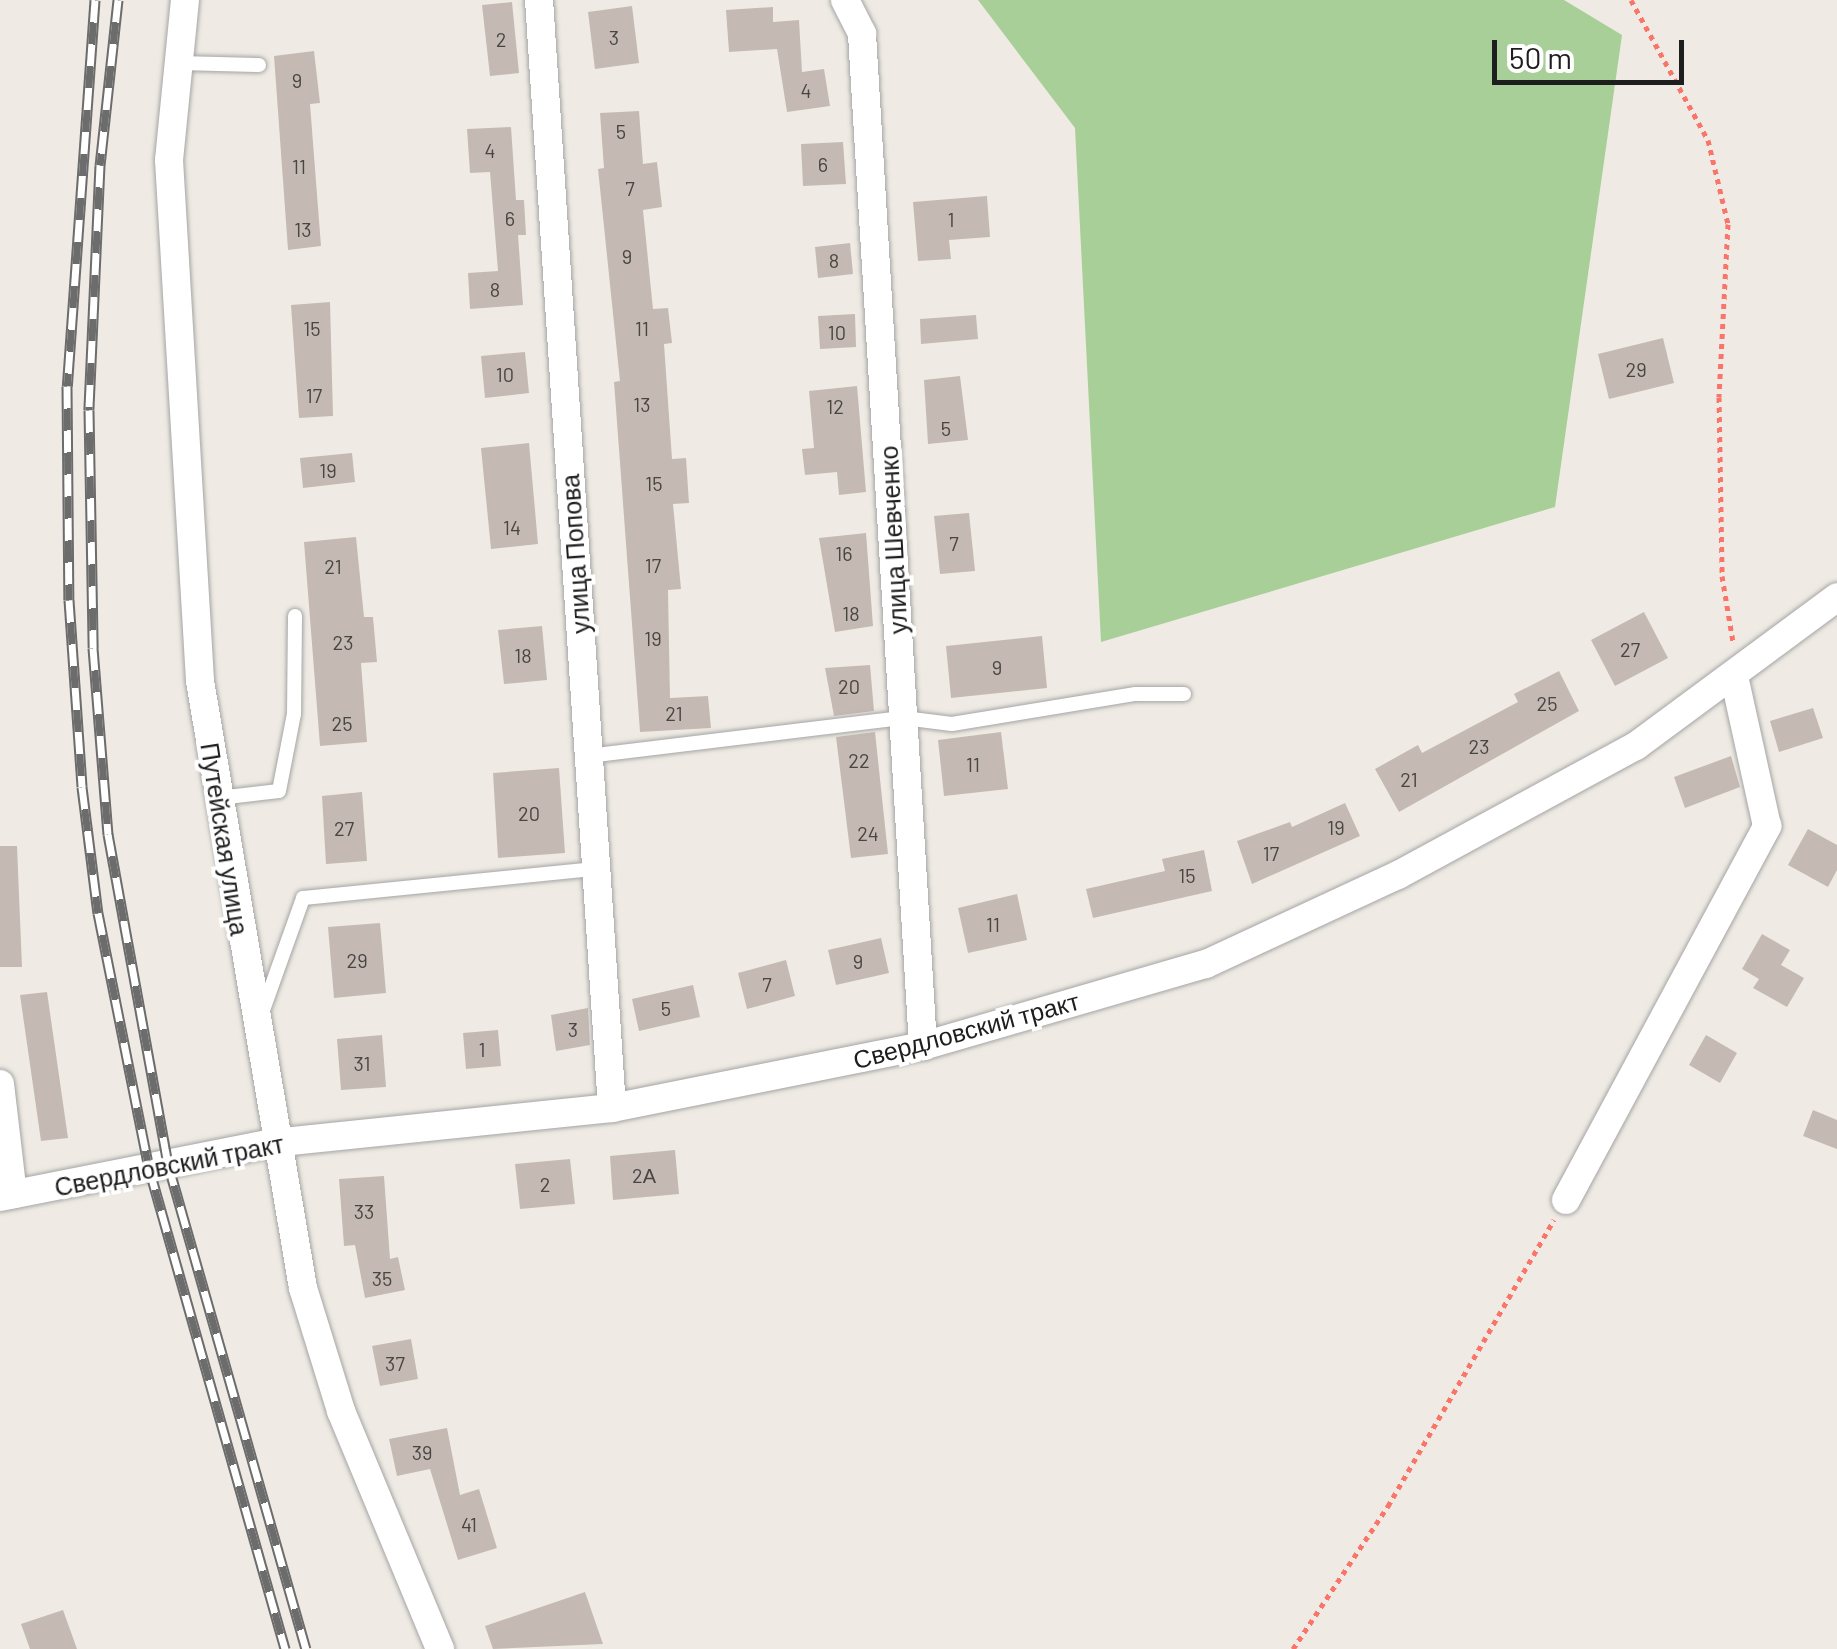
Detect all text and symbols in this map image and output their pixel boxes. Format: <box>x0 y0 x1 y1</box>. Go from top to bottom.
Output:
scale bar <box>1497 20 1690 82</box>
house number: 3 <box>609 25 619 49</box>
house number: 2 <box>496 27 506 51</box>
text: 50 m <box>1509 39 1572 75</box>
house number: 9 <box>292 68 302 92</box>
house number: 4 <box>800 78 812 102</box>
house number: 5 <box>616 119 626 143</box>
house number: 4 <box>484 138 496 162</box>
house number: 6 <box>818 152 828 176</box>
house number: 11 <box>292 154 306 178</box>
house number: 7 <box>625 176 635 200</box>
house number: 6 <box>505 206 515 230</box>
house number: 1 <box>948 207 954 231</box>
house number: 13 <box>294 217 312 241</box>
house number: 9 <box>622 244 632 268</box>
house number: 8 <box>829 248 839 272</box>
house number: 8 <box>490 277 500 301</box>
house number: 15 <box>303 316 321 340</box>
house number: 11 <box>635 316 649 340</box>
house number: 10 <box>828 320 846 344</box>
house number: 29 <box>1625 357 1647 381</box>
house number: 10 <box>496 362 514 386</box>
house number: 17 <box>306 383 322 407</box>
house number: 13 <box>633 392 651 416</box>
house number: 12 <box>826 394 844 418</box>
house number: 5 <box>941 416 951 440</box>
street label: улица Шевченко <box>873 445 913 635</box>
house number: 19 <box>319 458 337 482</box>
house number: 15 <box>645 471 663 495</box>
street label: улица Попова <box>554 473 596 635</box>
house number: 14 <box>503 515 521 539</box>
house number: 7 <box>949 531 959 555</box>
house number: 16 <box>835 541 853 565</box>
house number: 17 <box>645 553 661 577</box>
house number: 21 <box>324 554 342 578</box>
house number: 18 <box>842 601 860 625</box>
house number: 19 <box>644 626 662 650</box>
house number: 23 <box>333 630 353 654</box>
house number: 27 <box>1620 637 1640 661</box>
house number: 18 <box>514 643 532 667</box>
house number: 9 <box>992 655 1002 679</box>
house number: 20 <box>838 674 860 698</box>
house number: 25 <box>1537 691 1557 715</box>
house number: 21 <box>665 701 683 725</box>
house number: 25 <box>332 711 352 735</box>
house number: 23 <box>1469 734 1489 758</box>
street label: Путейская улица <box>195 741 255 937</box>
house number: 22 <box>848 748 870 772</box>
house number: 11 <box>966 752 980 776</box>
house number: 21 <box>1400 767 1418 791</box>
house number: 20 <box>518 801 540 825</box>
house number: 19 <box>1327 815 1345 839</box>
house number: 27 <box>334 816 354 840</box>
house number: 24 <box>857 821 879 845</box>
house number: 17 <box>1263 841 1279 865</box>
house number: 15 <box>1178 863 1196 887</box>
house number: 11 <box>986 912 1000 936</box>
house number: 29 <box>346 948 368 972</box>
house number: 9 <box>853 949 863 973</box>
house number: 7 <box>762 972 772 996</box>
street label: Свердловский тракт <box>850 985 1082 1075</box>
house number: 5 <box>661 996 671 1020</box>
house number: 3 <box>568 1017 578 1041</box>
house number: 1 <box>479 1037 485 1061</box>
house number: 31 <box>353 1051 371 1075</box>
street label: Свердловский тракт <box>52 1128 286 1202</box>
house number: 2А <box>632 1163 656 1187</box>
house number: 2 <box>540 1172 550 1196</box>
house number: 33 <box>354 1199 374 1223</box>
house number: 35 <box>372 1266 392 1290</box>
house number: 37 <box>385 1351 405 1375</box>
house number: 39 <box>412 1440 432 1464</box>
house number: 41 <box>461 1512 477 1536</box>

